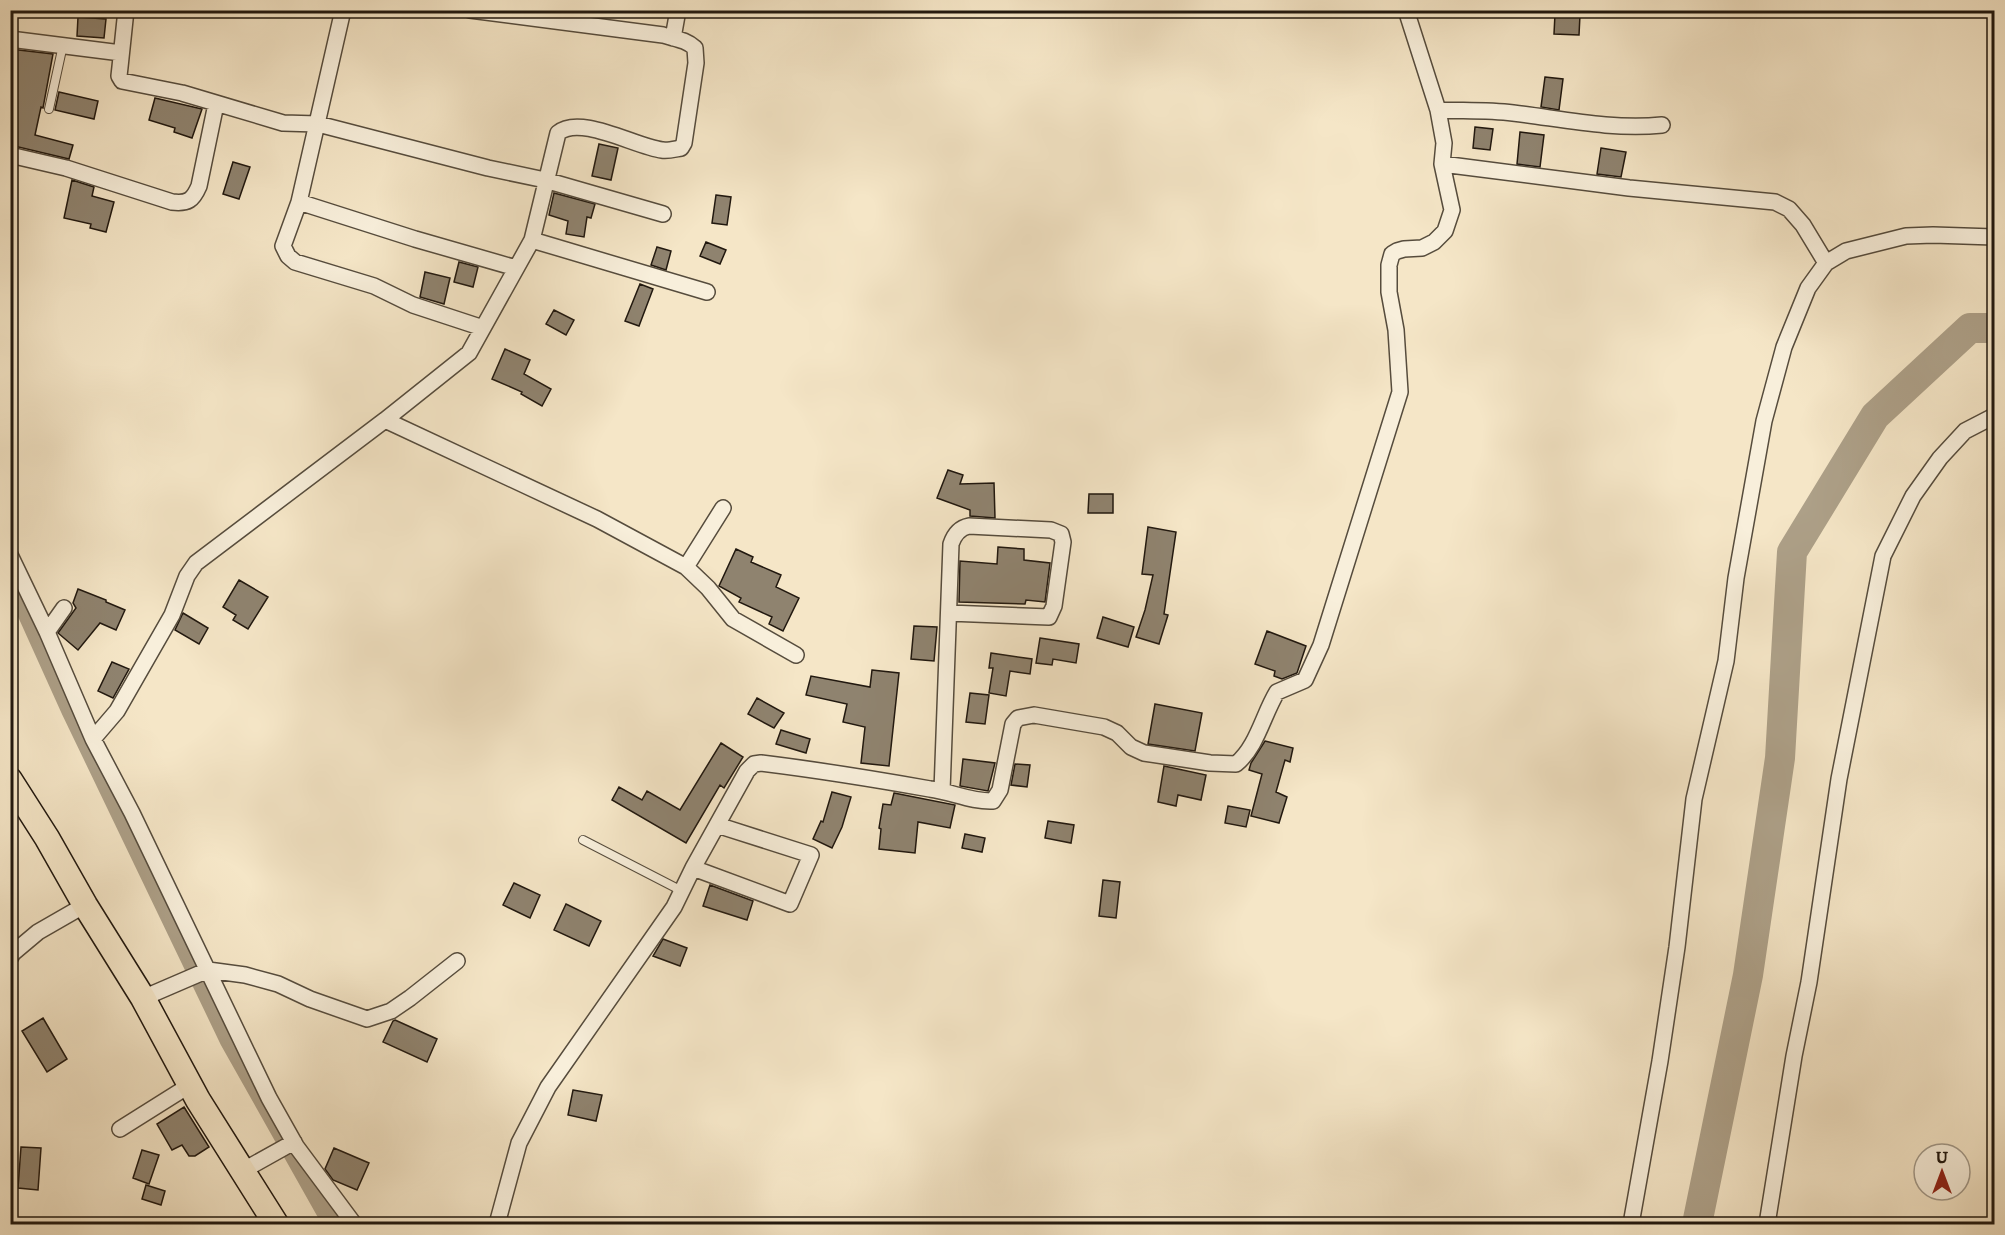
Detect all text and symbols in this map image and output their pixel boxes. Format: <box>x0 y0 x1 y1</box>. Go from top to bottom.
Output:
north arrow <box>1912 1142 1972 1202</box>
text: U <box>1936 1148 1949 1168</box>

